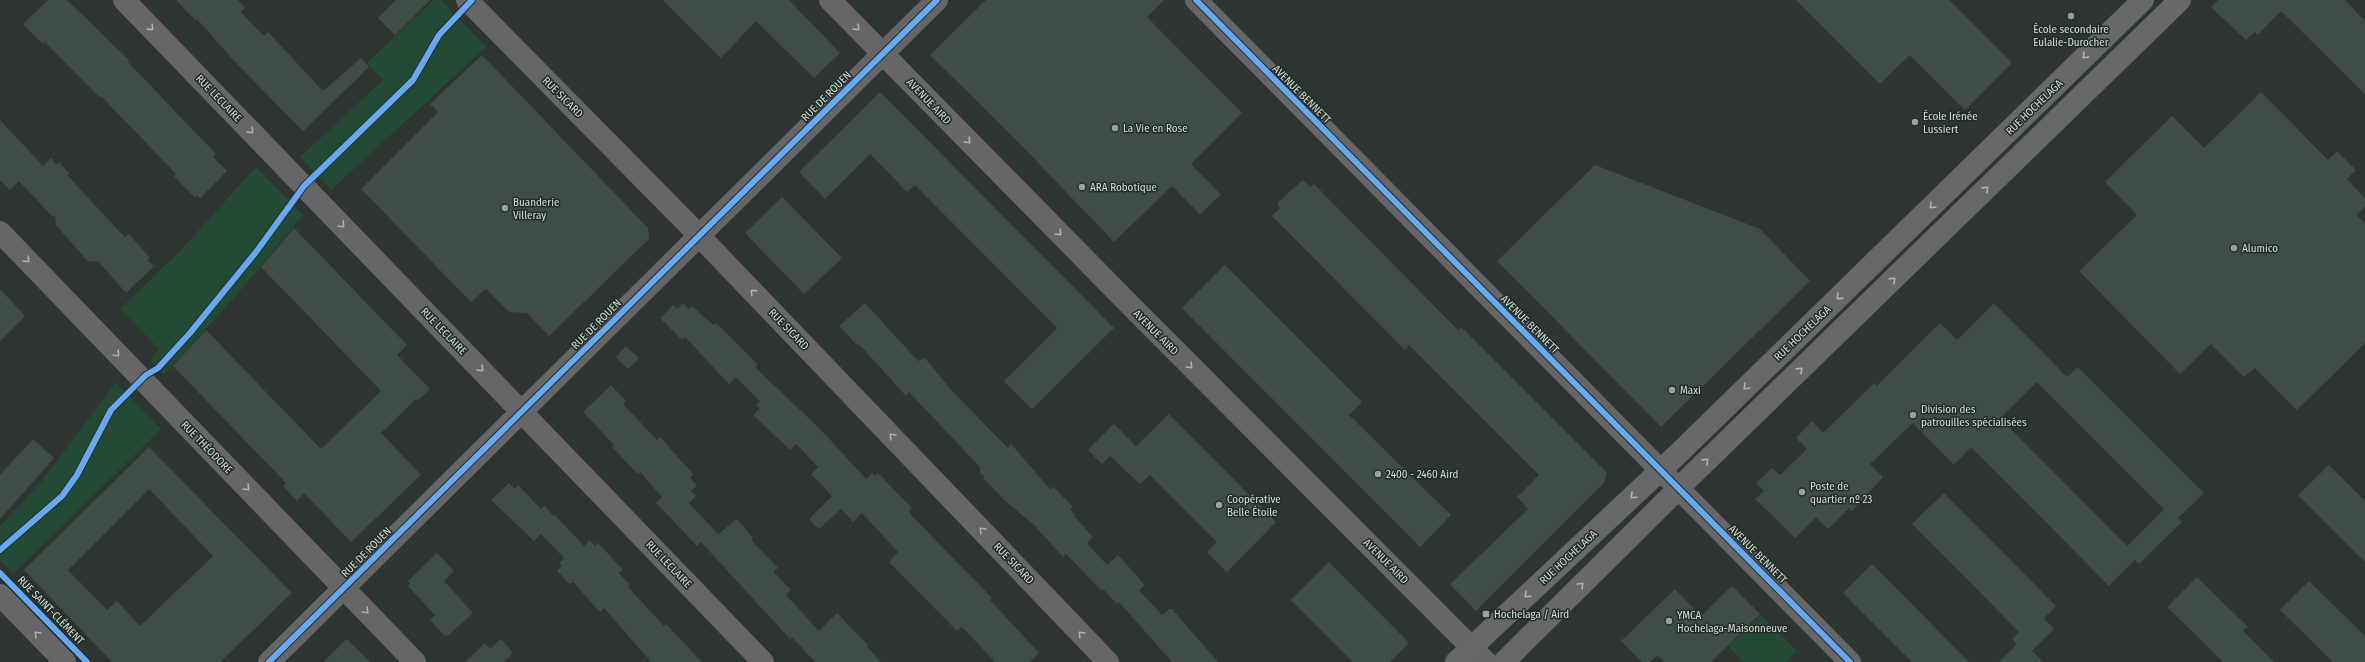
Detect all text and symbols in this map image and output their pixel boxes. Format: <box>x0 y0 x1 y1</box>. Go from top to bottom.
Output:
marker: École secondaire Eulalie-Durocher <box>2066 11 2076 21</box>
place label: École secondaire Eulalie-Durocher <box>2033 22 2109 49</box>
one-way arrow <box>146 23 154 31</box>
one-way arrow <box>852 23 860 31</box>
one-way arrow <box>2082 52 2090 59</box>
street label: AVENUE BENNETT <box>1270 62 1334 127</box>
street label: RUE DE ROUEN <box>799 69 854 124</box>
street label: RUE LECLAIRE <box>193 72 244 125</box>
street label: RUE SICARD <box>540 74 586 120</box>
street label: AVENUE AIRD <box>904 76 954 127</box>
street label: RUE HOCHELAGA <box>2003 77 2066 138</box>
place label: École Irénée Lussiert <box>1923 109 1978 136</box>
marker: École Irénée Lussiert <box>1910 117 1920 127</box>
place label: La Vie en Rose <box>1123 122 1188 135</box>
marker: La Vie en Rose <box>1110 123 1120 133</box>
one-way arrow <box>246 127 253 134</box>
one-way arrow <box>963 136 971 144</box>
place label: ARA Robotique <box>1090 181 1157 194</box>
marker: ARA Robotique <box>1077 182 1087 192</box>
one-way arrow <box>1981 186 1989 194</box>
place label: Buanderie Villeray <box>513 196 559 222</box>
one-way arrow <box>1929 201 1937 209</box>
marker: Buanderie Villeray <box>500 203 510 213</box>
one-way arrow <box>337 220 345 228</box>
one-way arrow <box>1054 228 1062 236</box>
place label: Alumico <box>2242 242 2278 255</box>
marker: Alumico <box>2229 243 2239 253</box>
one-way arrow <box>22 256 29 263</box>
one-way arrow <box>1888 277 1896 284</box>
one-way arrow <box>750 289 758 297</box>
street label: AVENUE BENNETT <box>1498 292 1562 357</box>
one-way arrow <box>1836 292 1844 300</box>
street label: RUE DE ROUEN <box>569 297 624 352</box>
street label: RUE HOCHELAGA <box>1771 303 1834 364</box>
street label: RUE LECLAIRE <box>418 305 469 358</box>
street label: RUE SICARD <box>766 306 811 353</box>
street label: AVENUE AIRD <box>1130 307 1181 358</box>
one-way arrow <box>112 349 120 357</box>
one-way arrow <box>1185 361 1193 369</box>
one-way arrow <box>476 364 484 372</box>
one-way arrow <box>1795 367 1803 375</box>
one-way arrow <box>1743 383 1751 390</box>
place label: Maxi <box>1680 384 1701 397</box>
marker: Maxi <box>1667 385 1677 395</box>
place label: Division des patrouilles spécialisées <box>1921 403 2027 429</box>
marker: Division des patrouilles spécialisées <box>1908 410 1918 420</box>
street label: RUE THÉODORE <box>178 418 236 476</box>
one-way arrow <box>889 433 896 441</box>
one-way arrow <box>1701 458 1709 466</box>
place label: 2400 - 2460 Aird <box>1386 468 1458 481</box>
marker: 2400 - 2460 Aird <box>1373 469 1383 479</box>
place label: Poste de quartier nº 23 <box>1810 480 1872 506</box>
one-way arrow <box>242 483 249 491</box>
marker: Poste de quartier nº 23 <box>1797 487 1807 497</box>
one-way arrow <box>1630 492 1637 499</box>
place label: Coopérative Belle Étoile <box>1227 493 1281 519</box>
marker: Coopérative Belle Étoile <box>1214 500 1224 510</box>
street label: AVENUE BENNETT <box>1726 522 1790 587</box>
street label: RUE DE ROUEN <box>339 525 394 580</box>
one-way arrow <box>979 527 986 535</box>
street label: RUE HOCHELAGA <box>1537 527 1600 587</box>
street label: AVENUE AIRD <box>1360 536 1411 587</box>
street label: RUE LECLAIRE <box>643 538 694 591</box>
street label: RUE SICARD <box>991 540 1036 587</box>
street label: RUE SAINT-CLÉMENT <box>15 573 88 648</box>
one-way arrow <box>1576 582 1584 590</box>
one-way arrow <box>1524 590 1532 597</box>
one-way arrow <box>361 606 369 614</box>
place label: Hochelaga / Aird <box>1494 608 1569 621</box>
marker: Hochelaga / Aird <box>1481 609 1491 619</box>
place label: YMCA Hochelaga-Maisonneuve <box>1677 609 1787 635</box>
marker: YMCA Hochelaga-Maisonneuve <box>1664 616 1674 626</box>
one-way arrow <box>35 631 42 639</box>
one-way arrow <box>1078 631 1086 639</box>

